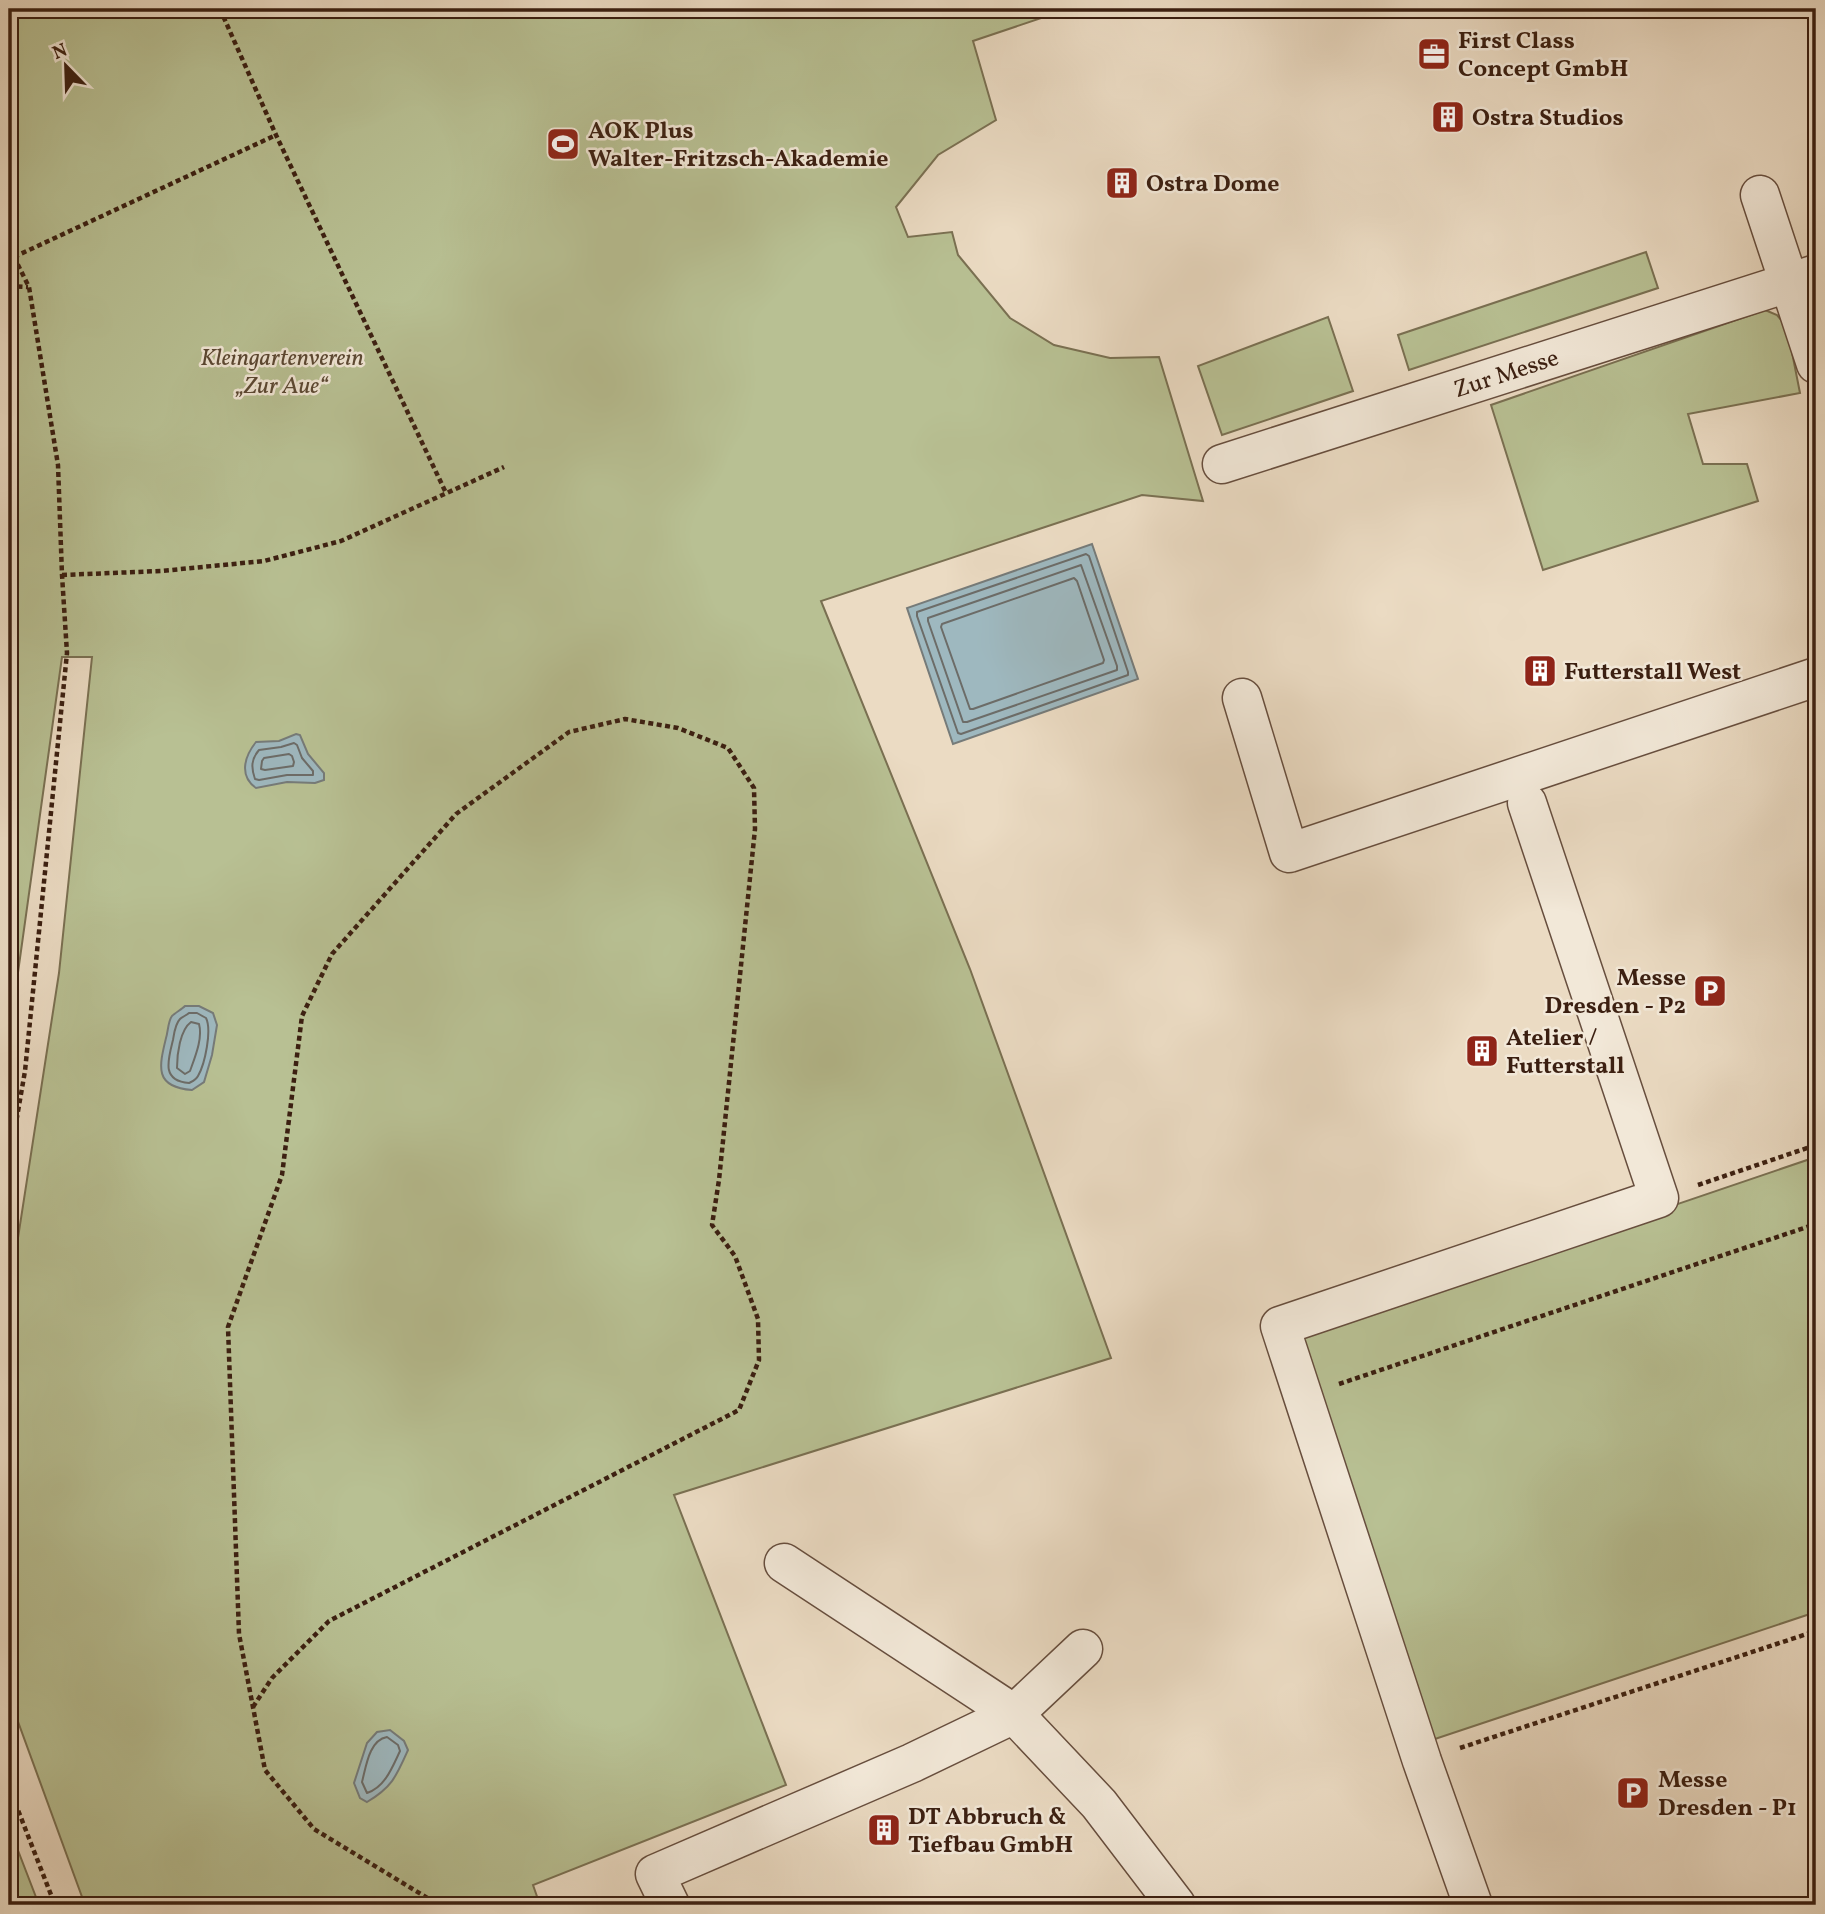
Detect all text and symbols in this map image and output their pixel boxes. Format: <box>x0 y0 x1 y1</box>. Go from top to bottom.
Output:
place label: First Class Concept GmbH <box>1458 25 1628 87</box>
north arrow <box>32 32 102 102</box>
office icon: First Class Concept GmbH <box>1415 35 1453 73</box>
text: N <box>49 37 72 67</box>
building icon: Ostra Studios <box>1429 98 1467 136</box>
place label: Ostra Studios <box>1472 102 1624 136</box>
place label: AOK Plus Walter-Fritzsch-Akademie <box>588 115 889 177</box>
sports icon: AOK Plus Walter-Fritzsch-Akademie <box>544 125 582 163</box>
building icon: Ostra Dome <box>1103 164 1141 202</box>
place label: Ostra Dome <box>1146 168 1279 202</box>
park label: Kleingartenverein „Zur Aue“ <box>200 342 364 404</box>
street label: Zur Messe <box>1450 342 1564 408</box>
building icon: Futterstall West <box>1521 652 1559 690</box>
place label: Futterstall West <box>1564 656 1741 690</box>
place label: Messe Dresden - P2 <box>1545 962 1686 1024</box>
parking icon: Messe Dresden - P2 <box>1691 972 1729 1010</box>
place label: Atelier / Futterstall <box>1506 1022 1625 1084</box>
building icon: Atelier / Futterstall <box>1463 1032 1501 1070</box>
place label: Messe Dresden - P1 <box>1658 1764 1797 1826</box>
parking icon: Messe Dresden - P1 <box>1614 1774 1652 1812</box>
place label: DT Abbruch & Tiefbau GmbH <box>908 1801 1073 1863</box>
building icon: DT Abbruch & Tiefbau GmbH <box>865 1811 903 1849</box>

